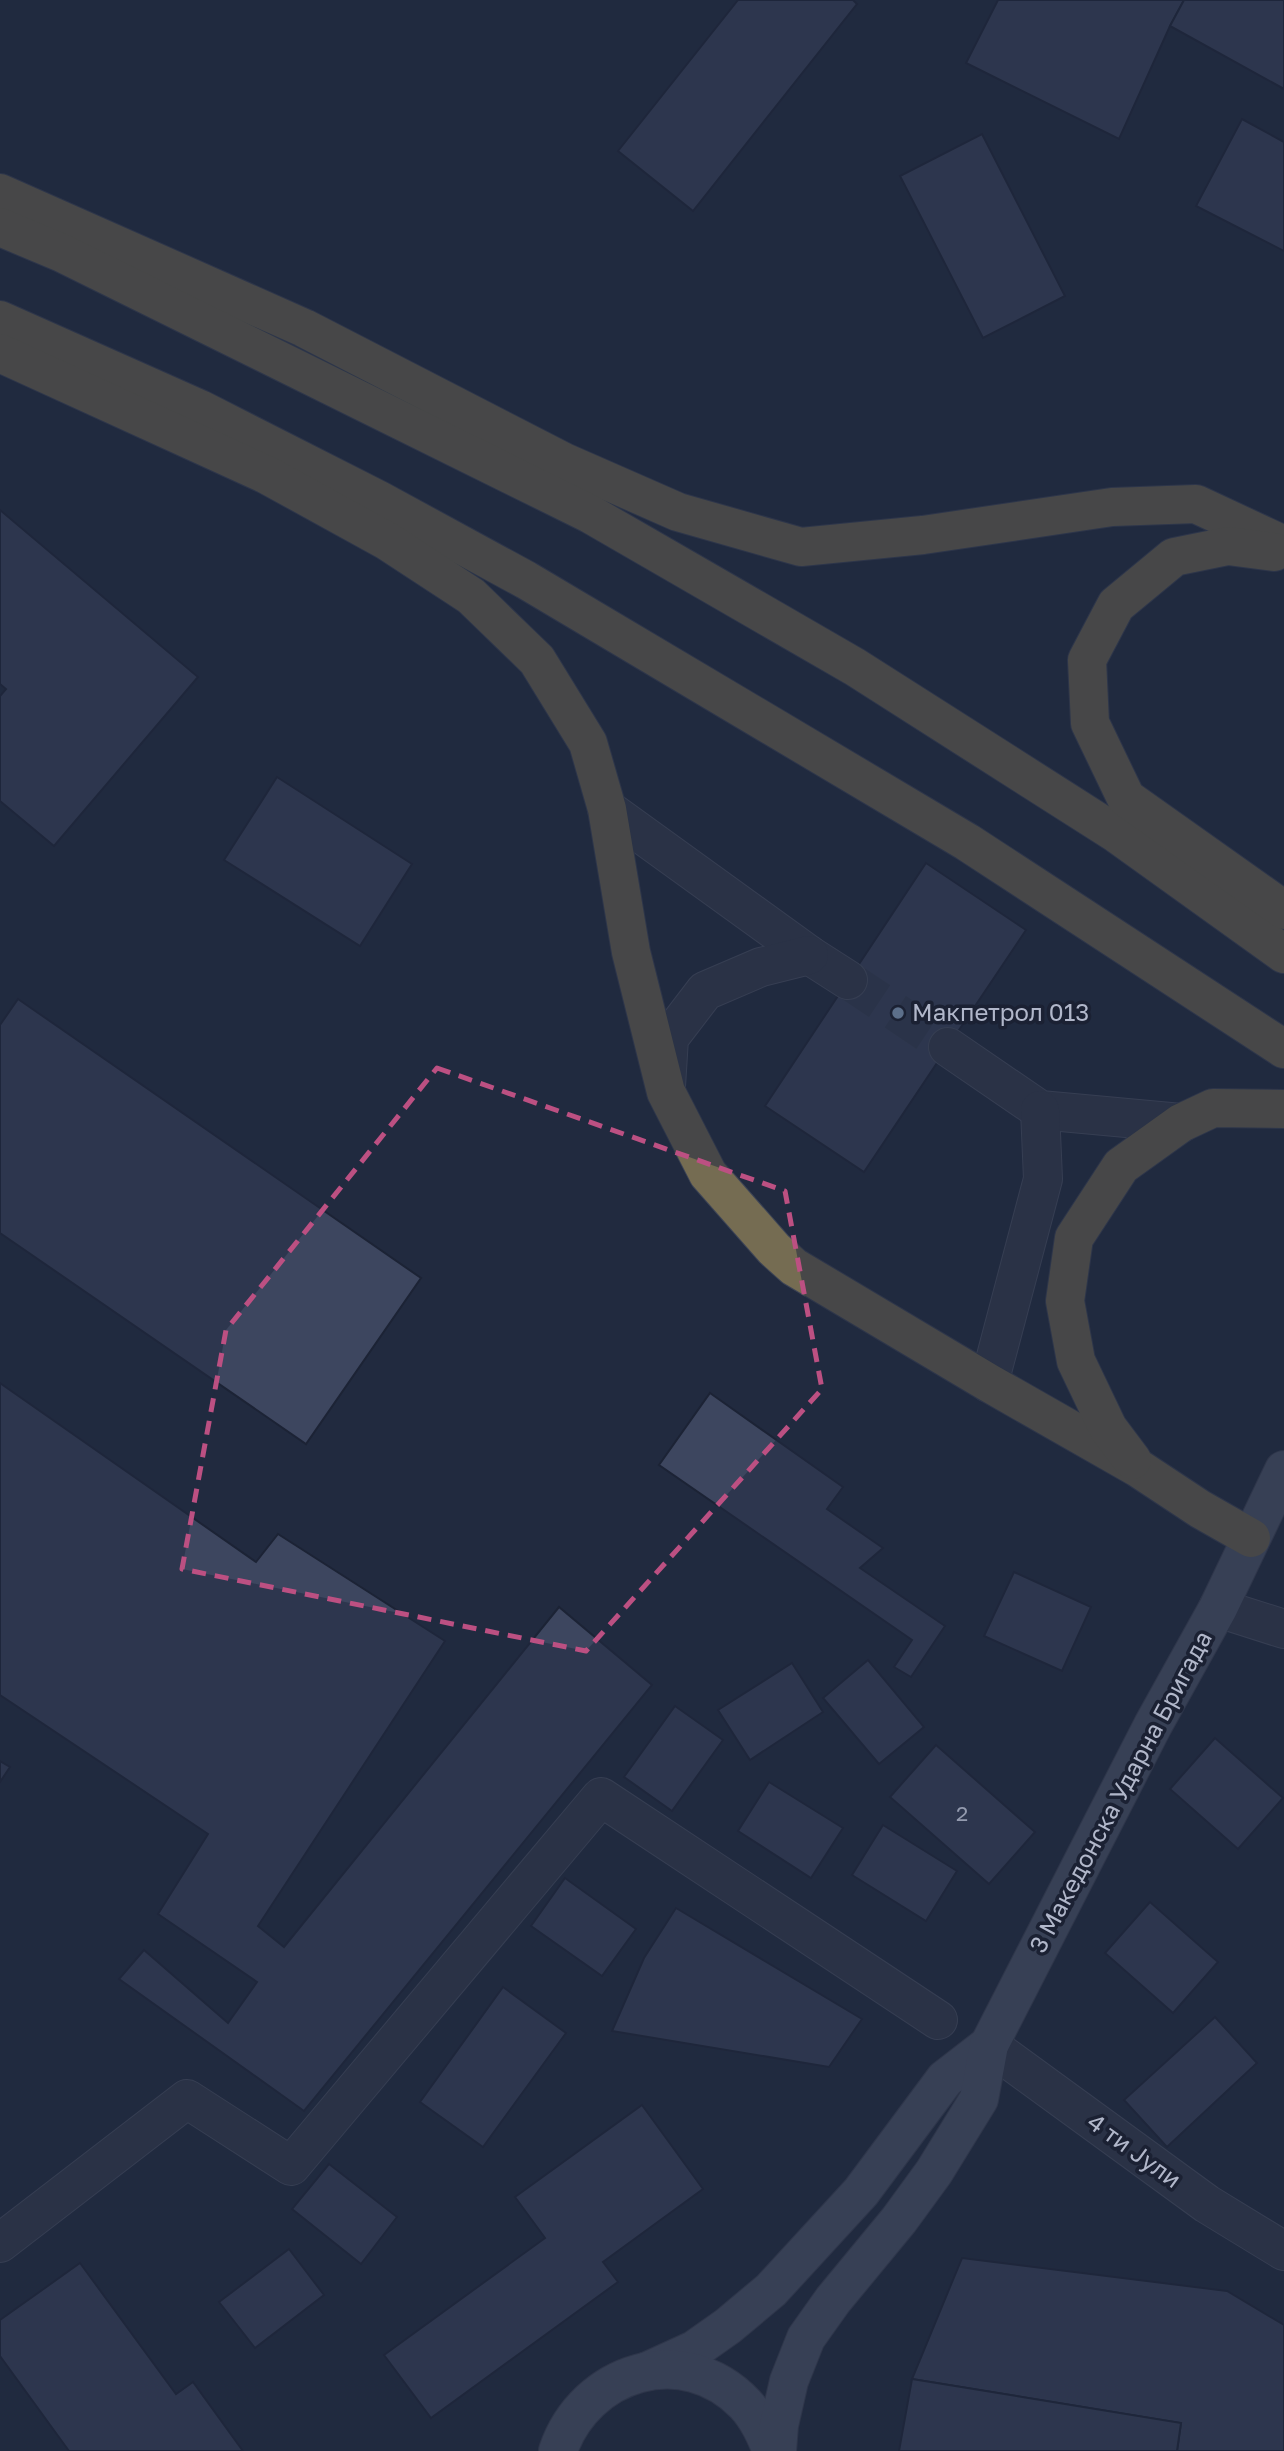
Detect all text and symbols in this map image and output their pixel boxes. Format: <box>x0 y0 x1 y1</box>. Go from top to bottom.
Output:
place label: Макпетрол 013 <box>912 997 1089 1026</box>
marker: Макпетрол 013 <box>890 1005 906 1021</box>
street label: 3 Македонска Ударна Бригада <box>1022 1625 1217 1957</box>
house number: 2 <box>956 1800 968 1826</box>
street label: 4 ти Јули <box>1083 2106 1187 2193</box>

